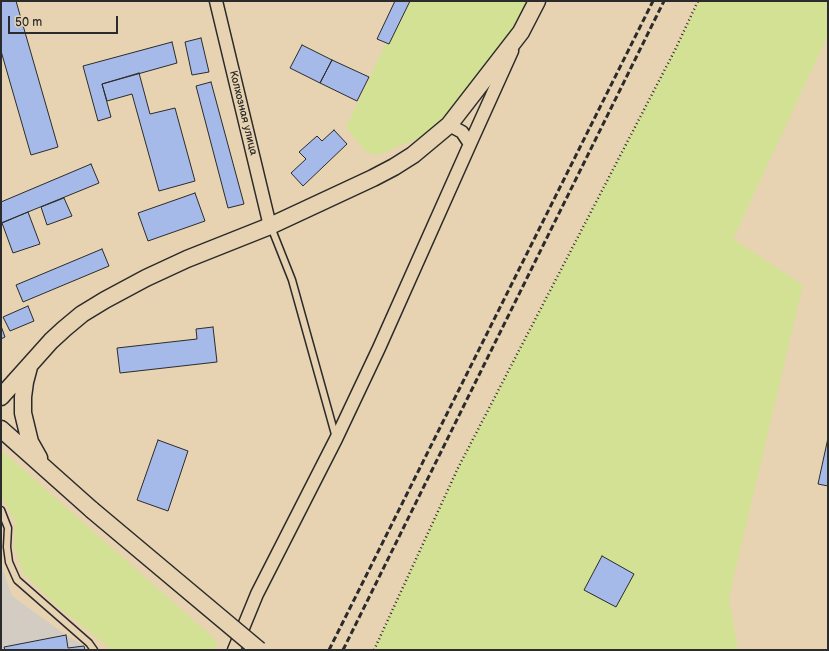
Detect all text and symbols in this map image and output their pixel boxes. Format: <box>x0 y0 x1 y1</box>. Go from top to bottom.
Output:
scale bar <box>10 8 120 34</box>
text: 50 m <box>15 15 42 30</box>
street label: Колхозная улица <box>226 69 260 157</box>

